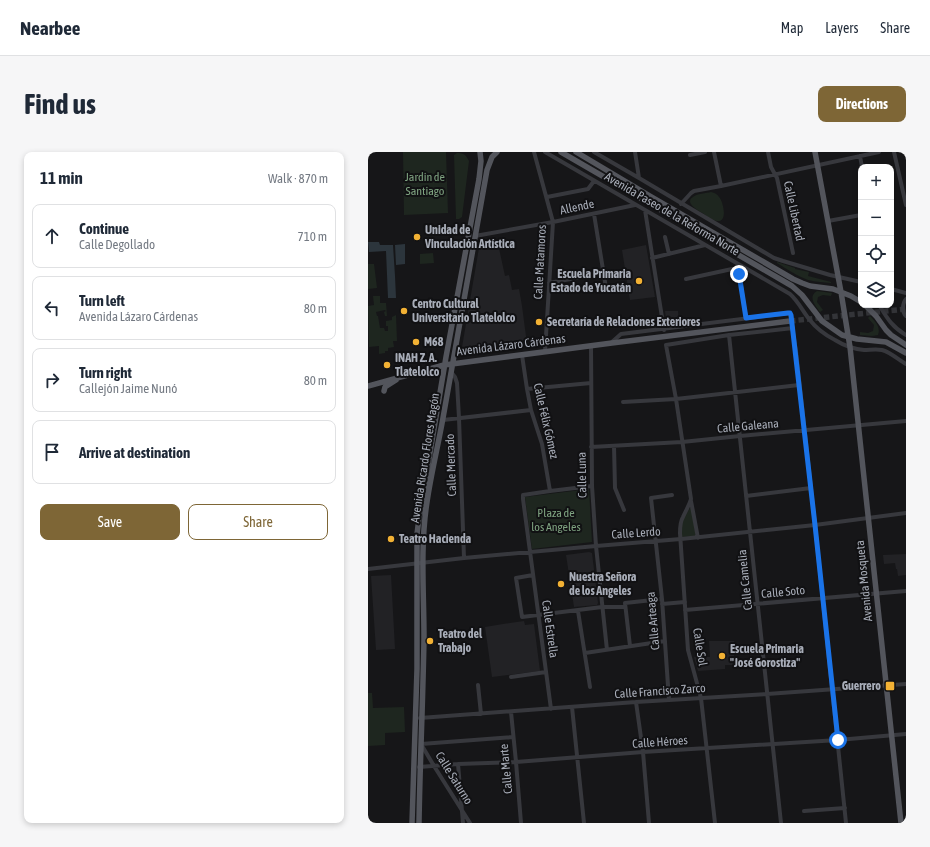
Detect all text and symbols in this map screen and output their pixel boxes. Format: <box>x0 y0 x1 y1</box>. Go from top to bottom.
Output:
text: Nearbee <box>20 17 80 39</box>
text: Map <box>781 20 803 36</box>
text: Layers <box>825 20 858 36</box>
text: Share <box>880 20 910 36</box>
button: Directions <box>818 86 906 122</box>
text: Find us <box>24 88 96 120</box>
map controls <box>858 164 894 308</box>
button: + <box>858 164 894 200</box>
text: 11 min <box>40 168 83 188</box>
park label: Jardin de Santiago <box>405 170 445 198</box>
street label: Avenida Paseo de la Reforma Norte <box>602 170 742 258</box>
text: Walk · 870 m <box>268 171 328 186</box>
street label: Calle Libertad <box>781 180 807 242</box>
street label: Allende <box>559 197 595 217</box>
button: − <box>858 200 894 236</box>
text: Continue <box>79 220 129 237</box>
place label: Unidad de Vinculación Artística <box>424 223 515 251</box>
street label: Calle Matamoros <box>531 224 549 300</box>
icon: ahead <box>41 225 63 247</box>
text: 710 m <box>298 229 327 244</box>
marker: Unidad de Vinculación Artística <box>412 232 422 242</box>
button: locate <box>858 236 894 272</box>
text: Calle Degollado <box>79 237 155 252</box>
route end <box>730 265 748 283</box>
place label: Escuela Primaria Estado de Yucatán <box>551 267 631 295</box>
button: layers <box>858 272 894 308</box>
marker: Escuela Primaria Estado de Yucatán <box>634 276 644 286</box>
text: Turn left <box>79 292 125 309</box>
icon: left <box>41 297 63 319</box>
place label: Centro Cultural Universitario Tlatelolco <box>412 297 516 325</box>
text: 80 m <box>304 301 327 316</box>
marker: Centro Cultural Universitario Tlatelolco <box>399 306 409 316</box>
text: Avenida Lázaro Cárdenas <box>79 309 198 324</box>
place label: Secretaría de Relaciones Exteriores <box>547 315 701 329</box>
marker: Secretaría de Relaciones Exteriores <box>534 317 544 327</box>
street label: Avenida Lázaro Cárdenas <box>456 331 566 359</box>
place label: M68 <box>424 335 444 349</box>
marker: M68 <box>411 337 421 347</box>
place label: INAH Z. A. Tlatelolco <box>395 351 440 379</box>
marker: INAH Z. A. Tlatelolco <box>382 360 392 370</box>
text: Turn right <box>79 364 132 381</box>
icon: right <box>41 369 63 391</box>
text: 80 m <box>304 373 327 388</box>
text: Callejón Jaime Nunó <box>79 381 177 396</box>
street label: Calle Félix Gómez <box>530 382 562 461</box>
street label: Avenida Ricardo Flores Magón <box>408 392 442 524</box>
street label: Calle Galeana <box>717 416 779 436</box>
street label: Calle Mercado <box>443 433 459 497</box>
icon: arrive <box>41 441 63 463</box>
text: Arrive at destination <box>79 444 190 461</box>
street label: Calle Luna <box>575 452 589 498</box>
button: Save <box>40 504 180 540</box>
button: Share <box>188 504 328 540</box>
park label: Plaza de los Angeles <box>531 506 581 534</box>
street label: Calle Lerdo <box>611 524 661 542</box>
place label: Teatro Hacienda <box>399 532 472 546</box>
marker: Teatro Hacienda <box>386 534 396 544</box>
street label: Avenida Mosqueta <box>853 540 875 622</box>
street label: Calle Camelia <box>735 549 755 611</box>
place label: Nuestra Señora de los Angeles <box>569 570 637 598</box>
marker: Nuestra Señora de los Angeles <box>556 579 566 589</box>
street label: Calle Soto <box>760 583 806 601</box>
street label: Calle Arteaga <box>643 591 663 651</box>
street label: Calle Estrella <box>539 599 561 659</box>
place label: Teatro del Trabajo <box>438 627 483 655</box>
street label: Calle Sol <box>690 627 710 668</box>
marker: Teatro del Trabajo <box>425 636 435 646</box>
place label: Escuela Primaria "José Gorostiza" <box>730 642 804 670</box>
marker: Escuela Primaria "José Gorostiza" <box>717 651 727 661</box>
place label: Guerrero <box>842 679 881 693</box>
marker: Guerrero <box>884 680 896 692</box>
street label: Calle Francisco Zarco <box>614 681 706 701</box>
route start <box>829 731 847 749</box>
street label: Calle Héroes <box>632 733 688 751</box>
street label: Calle Marte <box>497 743 515 795</box>
street label: Calle Saturno <box>432 749 476 807</box>

